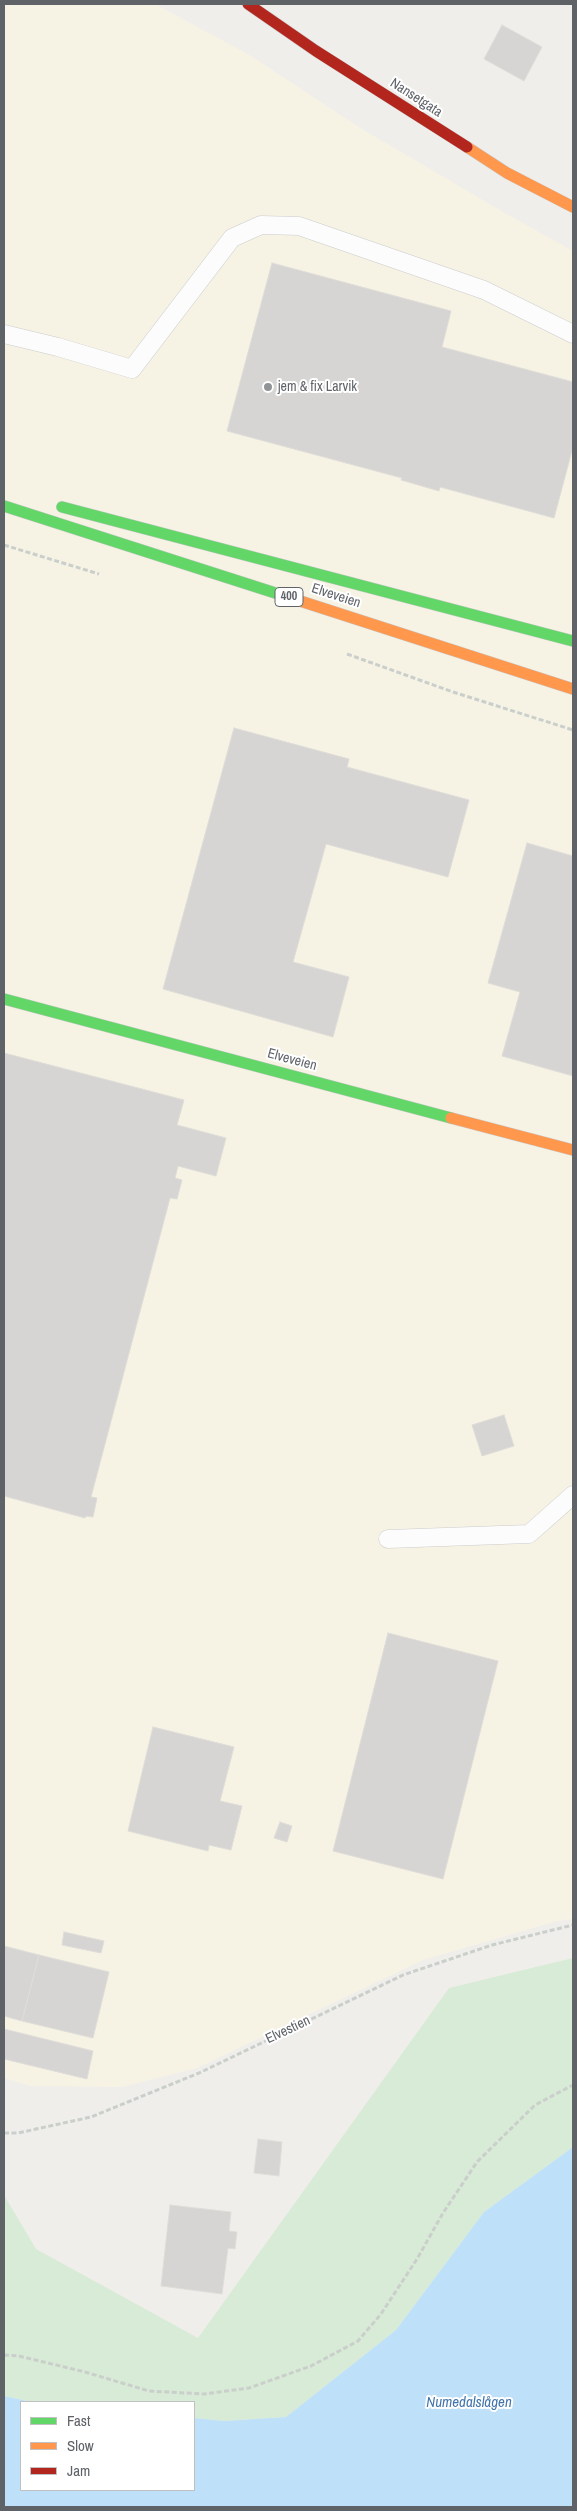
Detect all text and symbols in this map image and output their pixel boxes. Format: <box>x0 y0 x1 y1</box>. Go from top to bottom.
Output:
street label: Nansetgata <box>387 75 445 121</box>
place label: jem & fix Larvik <box>278 379 357 395</box>
marker: jem & fix Larvik <box>262 381 274 393</box>
street label: Elveveien <box>309 580 363 612</box>
road number: 400 <box>275 588 303 606</box>
street label: Elveveien <box>265 1045 319 1075</box>
street label: Elvestien <box>263 2012 313 2048</box>
water label: Numedalslågen <box>426 2394 512 2412</box>
legend <box>20 2401 195 2491</box>
text: Fast <box>67 2410 90 2431</box>
text: Slow <box>67 2435 94 2456</box>
text: Jam <box>67 2460 90 2481</box>

